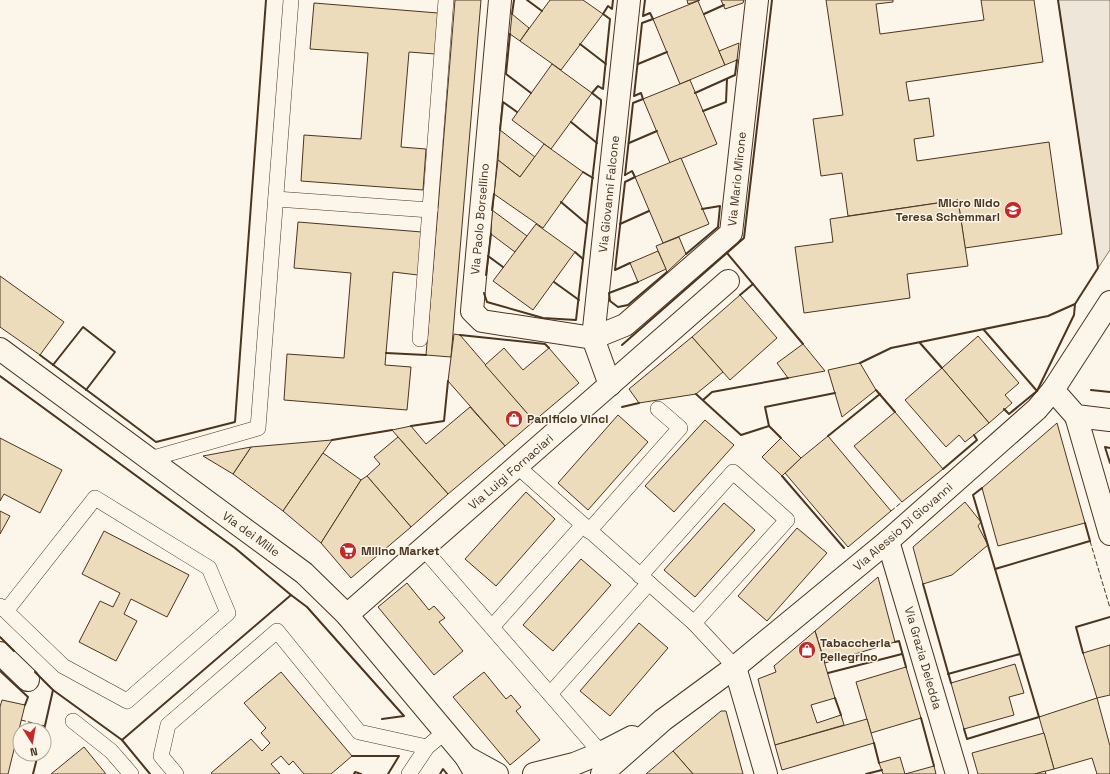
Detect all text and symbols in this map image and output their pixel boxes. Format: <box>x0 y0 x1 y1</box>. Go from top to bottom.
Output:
street label: Via Mario Mirone <box>724 131 750 227</box>
street label: Via Giovanni Falcone <box>595 135 623 253</box>
street label: Via Paolo Borsellino <box>467 163 493 275</box>
place label: Micro Nido Teresa Schemmari <box>895 195 1000 225</box>
school or university icon: Micro Nido Teresa Schemmari <box>1003 200 1023 220</box>
shop icon: Panificio Vinci <box>504 409 524 429</box>
place label: Panificio Vinci <box>527 411 608 427</box>
street label: Via Luigi Fornaciari <box>465 431 557 513</box>
street label: Via Alessio Di Giovanni <box>850 479 956 575</box>
street label: Via dei Mille <box>219 508 283 560</box>
supermarket icon: Milino Market <box>338 541 358 561</box>
place label: Milino Market <box>361 543 440 559</box>
street label: Via Grazia Deledda <box>901 605 945 711</box>
place label: Tabaccheria Pellegrino <box>820 635 891 665</box>
shop icon: Tabaccheria Pellegrino <box>797 640 817 660</box>
north arrow <box>12 722 52 762</box>
text: N <box>29 744 39 759</box>

